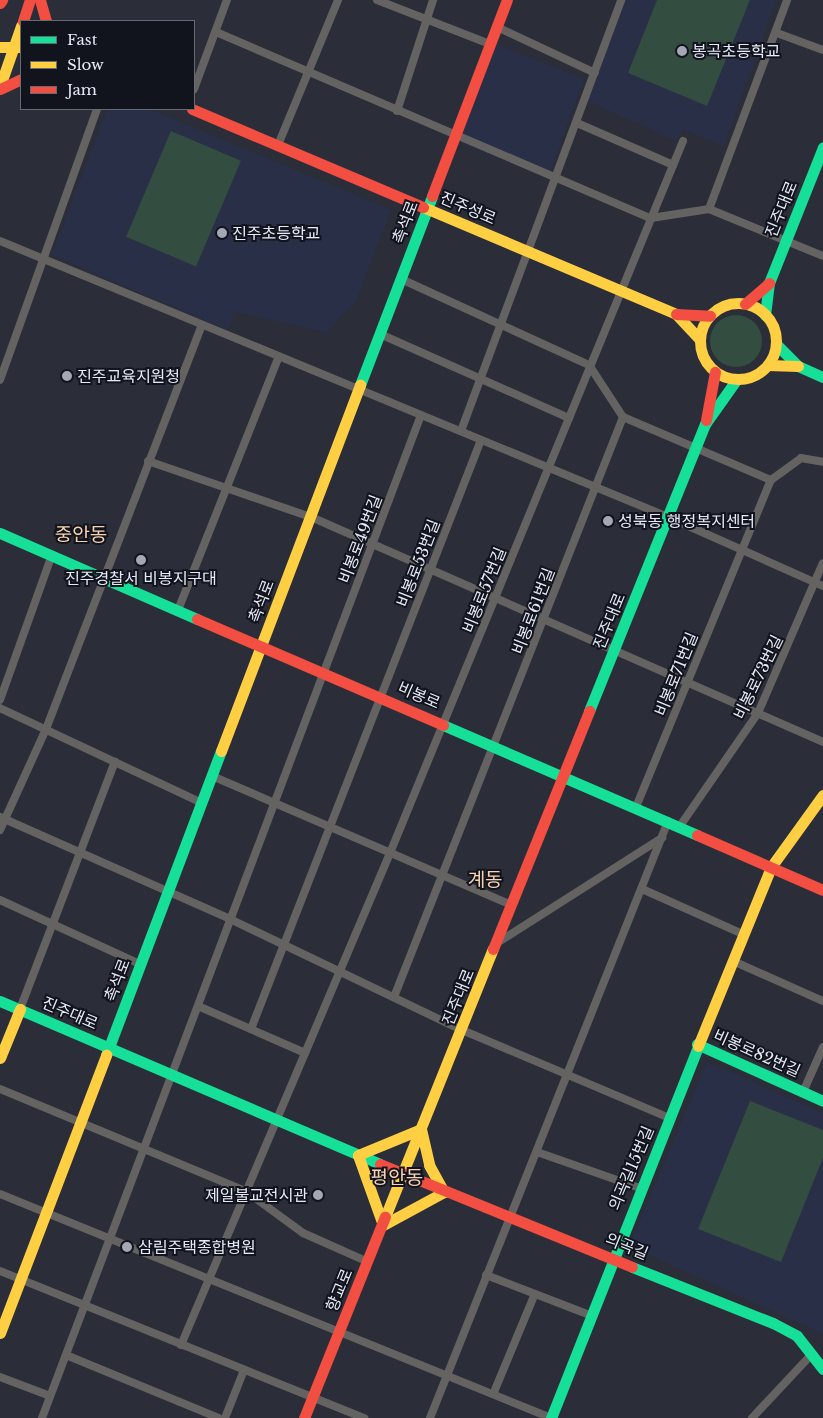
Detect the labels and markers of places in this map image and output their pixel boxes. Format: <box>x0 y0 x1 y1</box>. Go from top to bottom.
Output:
place label: 봉곡초등학교 <box>692 41 780 61</box>
marker: 봉곡초등학교 <box>676 45 688 57</box>
place label: 진주초등학교 <box>232 223 320 243</box>
marker: 진주초등학교 <box>216 227 228 239</box>
place label: 진주교육지원청 <box>77 366 180 386</box>
marker: 진주교육지원청 <box>61 370 73 382</box>
place label: 성북동 행정복지센터 <box>618 511 755 531</box>
marker: 성북동 행정복지센터 <box>602 515 614 527</box>
marker: 진주경찰서 비봉지구대 <box>135 554 147 566</box>
place label: 진주경찰서 비봉지구대 <box>65 568 217 588</box>
place label: 제일불교전시관 <box>205 1185 308 1205</box>
marker: 제일불교전시관 <box>312 1189 324 1201</box>
place label: 삼림주택종합병원 <box>138 1237 256 1257</box>
marker: 삼림주택종합병원 <box>120 1240 134 1254</box>

